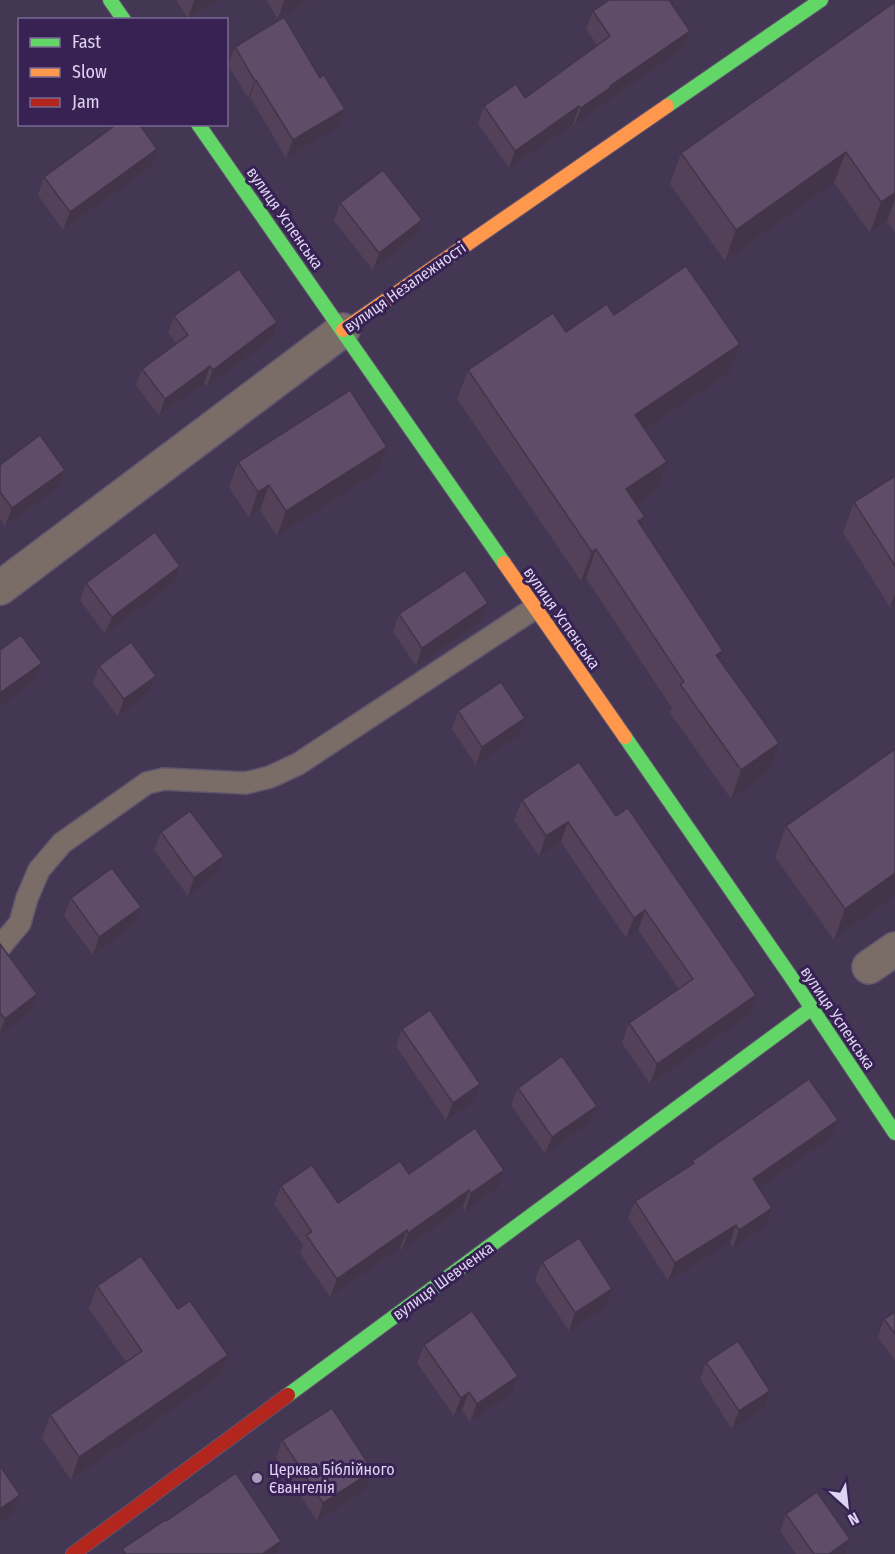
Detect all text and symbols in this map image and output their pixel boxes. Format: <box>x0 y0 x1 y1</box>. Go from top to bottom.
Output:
legend <box>18 18 228 126</box>
text: Fast <box>72 31 101 53</box>
text: Slow <box>72 61 107 83</box>
text: Jam <box>72 91 100 113</box>
street label: вулиця Успенська <box>243 163 327 273</box>
street label: вулиця Незалежності <box>340 238 470 336</box>
street label: вулиця Успенська <box>520 563 604 673</box>
street label: вулиця Успенська <box>797 963 880 1073</box>
street label: вулиця Шевченка <box>389 1238 497 1324</box>
place label: Церква Біблійного Євангелія <box>269 1460 395 1497</box>
marker: Церква Біблійного Євангелія <box>250 1471 264 1485</box>
north arrow <box>817 1476 877 1536</box>
text: N <box>845 1508 862 1530</box>

